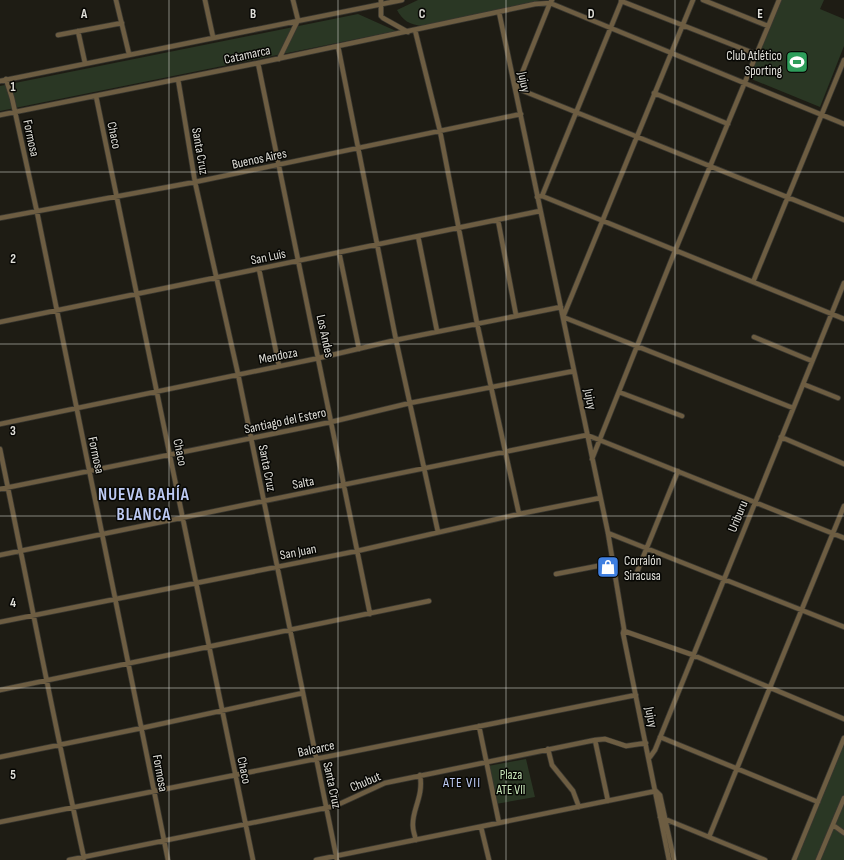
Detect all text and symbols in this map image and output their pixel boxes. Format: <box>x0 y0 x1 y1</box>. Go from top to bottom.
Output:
text: A <box>80 6 88 22</box>
text: B <box>250 6 256 22</box>
text: C <box>419 6 426 22</box>
text: D <box>588 6 595 22</box>
text: E <box>757 6 763 22</box>
street label: Catamarca <box>223 42 272 68</box>
place label: Club Atlético Sporting <box>726 48 782 79</box>
sports icon: Club Atlético Sporting <box>784 49 810 75</box>
street label: Jujuy <box>514 69 534 94</box>
text: 1 <box>10 79 16 95</box>
street label: Formosa <box>19 118 43 158</box>
street label: Chaco <box>103 120 125 150</box>
street label: Santa Cruz <box>188 127 212 176</box>
street label: Buenos Aires <box>230 145 288 173</box>
street label: San Luis <box>249 245 288 268</box>
text: 2 <box>10 251 16 267</box>
street label: Los Andes <box>313 313 337 359</box>
street label: Mendoza <box>258 344 299 368</box>
street label: Jujuy <box>580 386 600 411</box>
street label: Santiago del Estero <box>243 404 328 437</box>
text: 3 <box>10 423 16 439</box>
street label: Formosa <box>84 435 108 475</box>
street label: Chaco <box>169 437 191 467</box>
street label: Santa Cruz <box>255 443 279 493</box>
street label: Salta <box>291 473 315 493</box>
district label: NUEVA BAHÍA BLANCA <box>98 485 190 525</box>
street label: Uriburu <box>724 498 751 534</box>
street label: San Juan <box>279 541 318 563</box>
place label: Corralón Siracusa <box>624 553 661 584</box>
shop icon: Corralón Siracusa <box>595 554 621 580</box>
text: 4 <box>10 595 16 611</box>
street label: Jujuy <box>641 704 661 729</box>
street label: Balcarce <box>296 737 336 761</box>
street label: Formosa <box>149 753 171 793</box>
street label: Chaco <box>233 755 255 785</box>
street label: Santa Cruz <box>319 760 345 810</box>
text: 5 <box>10 767 16 783</box>
park label: Plaza ATE VII <box>496 767 525 798</box>
street label: Chubut <box>347 768 383 796</box>
district label: ATE VII <box>442 774 481 791</box>

